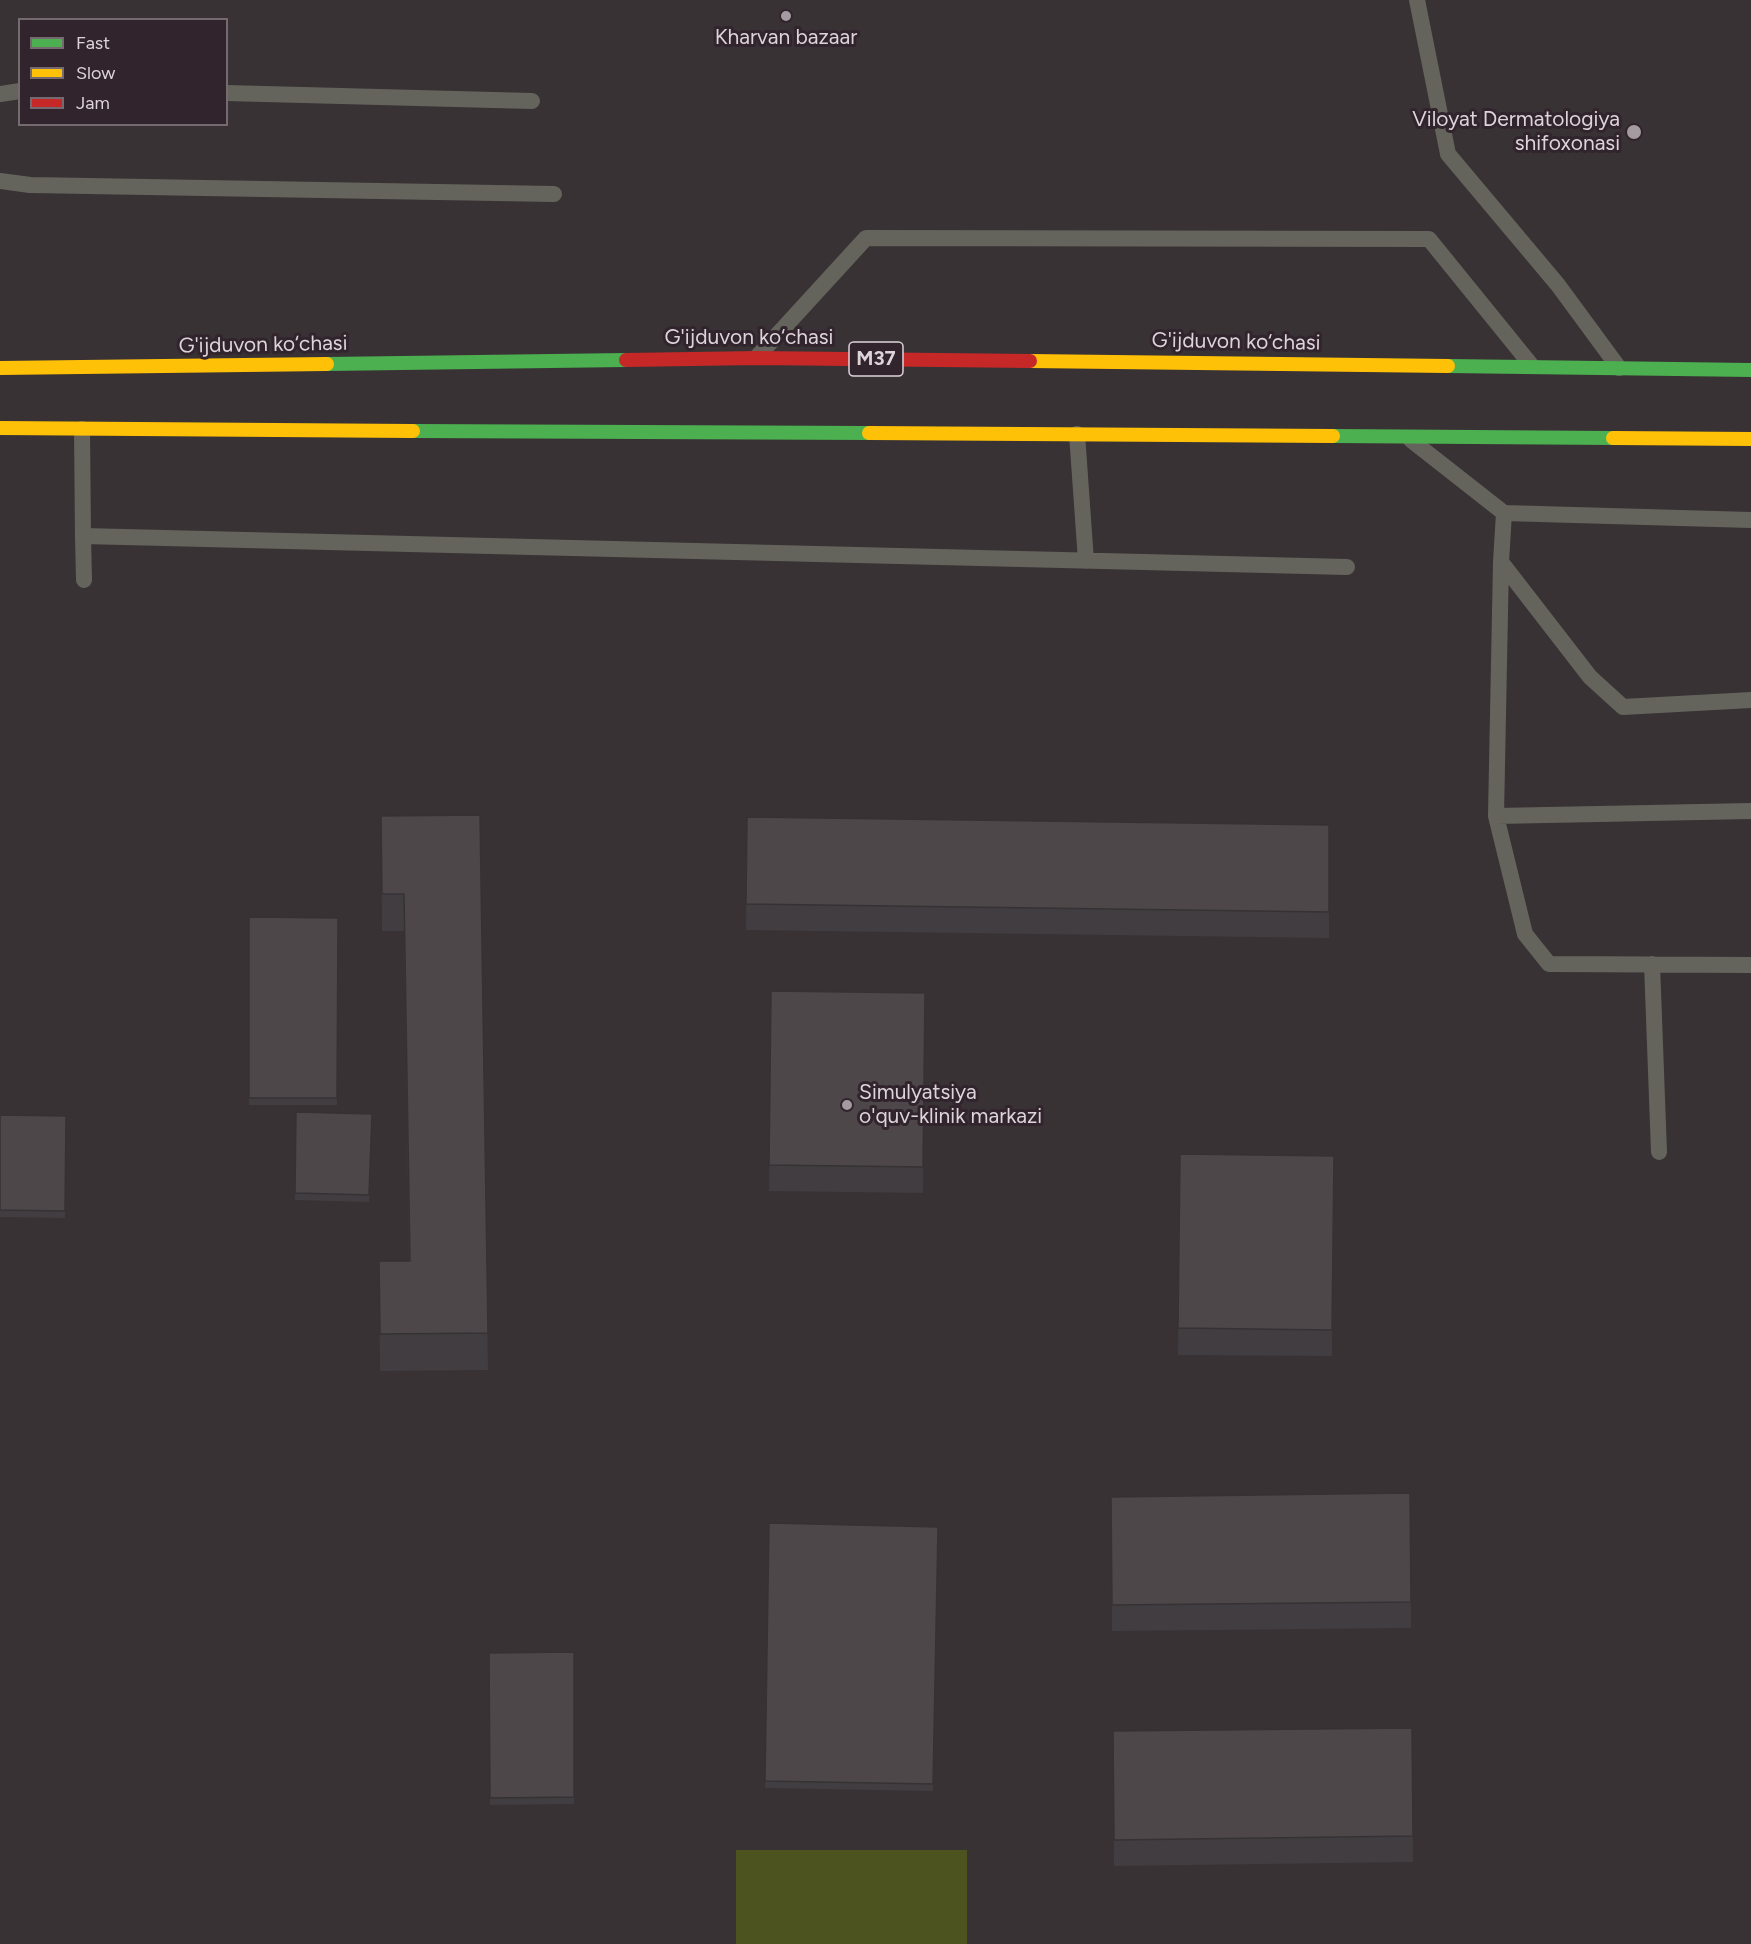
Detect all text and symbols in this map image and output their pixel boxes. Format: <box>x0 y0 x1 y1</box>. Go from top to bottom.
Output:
marker: Kharvan bazaar <box>779 9 793 23</box>
legend <box>18 18 228 126</box>
place label: Kharvan bazaar <box>715 25 857 51</box>
text: Fast <box>76 32 110 54</box>
text: Slow <box>76 62 115 84</box>
text: Jam <box>76 92 110 114</box>
place label: Viloyat Dermatologiya shifoxonasi <box>1412 107 1620 157</box>
marker: Viloyat Dermatologiya shifoxonasi <box>1625 123 1643 141</box>
street label: G'ijduvon ko‘chasi <box>665 325 833 351</box>
street label: G'ijduvon ko‘chasi <box>1151 328 1321 356</box>
street label: G'ijduvon ko‘chasi <box>178 331 348 359</box>
road number: M37 <box>849 342 903 376</box>
place label: Simulyatsiya o'quv-klinik markazi <box>859 1080 1042 1130</box>
marker: Simulyatsiya o'quv-klinik markazi <box>840 1098 854 1112</box>

